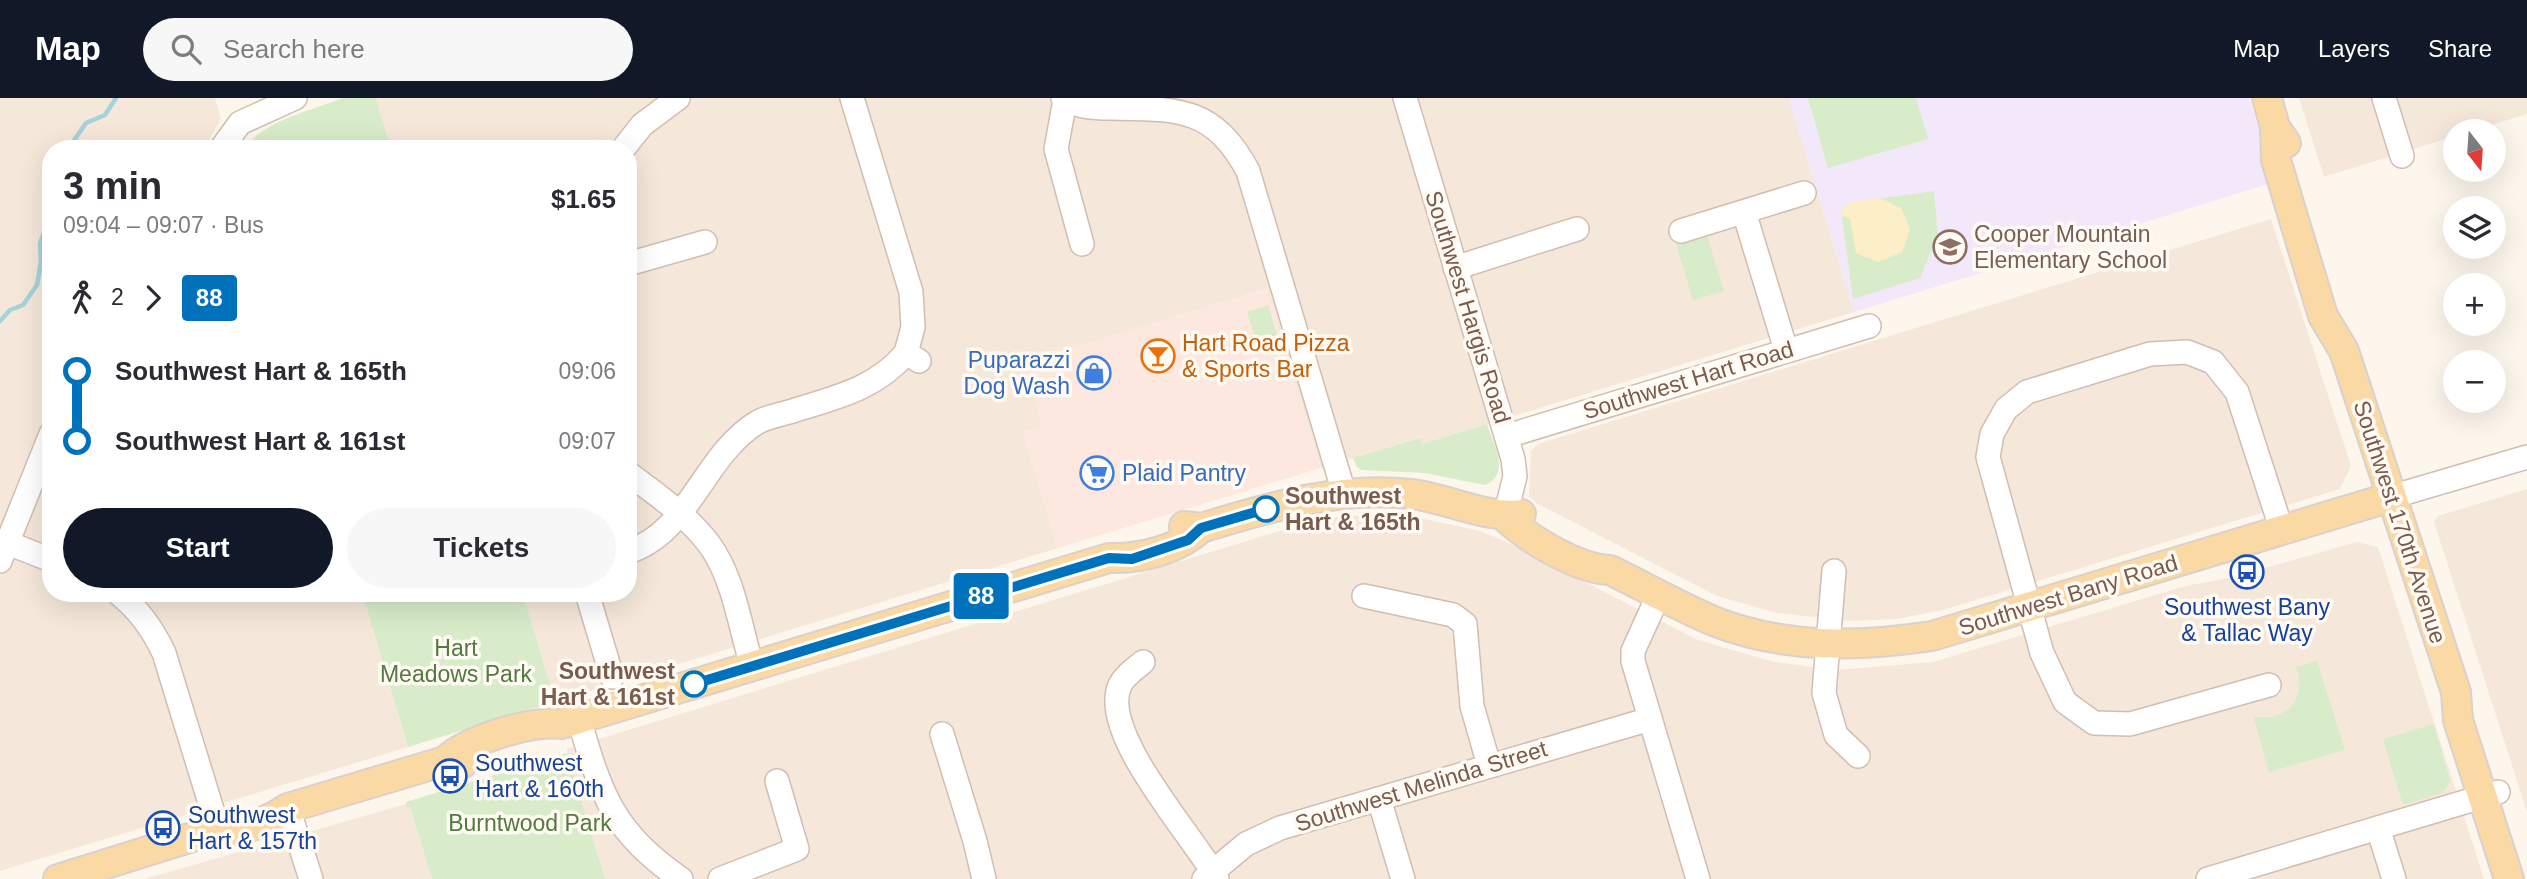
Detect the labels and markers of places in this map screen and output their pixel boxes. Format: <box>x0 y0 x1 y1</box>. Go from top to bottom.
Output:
place label: Cooper Mountain Elementary School <box>1974 221 2167 273</box>
school or university icon: Cooper Mountain Elementary School <box>1931 228 1969 266</box>
place label: Hart Road Pizza & Sports Bar <box>1182 330 1350 382</box>
bar icon: Hart Road Pizza & Sports Bar <box>1139 337 1177 375</box>
place label: Puparazzi Dog Wash <box>963 347 1070 399</box>
shop icon: Puparazzi Dog Wash <box>1075 354 1113 392</box>
supermarket icon: Plaid Pantry <box>1078 454 1116 492</box>
place label: Plaid Pantry <box>1122 460 1247 486</box>
place label: Southwest Hart & 165th <box>1285 483 1420 535</box>
marker: Southwest Hart & 165th <box>1253 496 1279 522</box>
bus stop icon: Southwest Bany & Tallac Way <box>2228 553 2266 591</box>
place label: Southwest Bany & Tallac Way <box>2164 594 2331 646</box>
place label: Southwest Hart & 161st <box>541 658 675 710</box>
marker: Southwest Hart & 161st <box>681 671 707 697</box>
place label: Southwest Hart & 160th <box>475 750 604 802</box>
bus stop icon: Southwest Hart & 160th <box>431 757 469 795</box>
place label: Southwest Hart & 157th <box>188 802 317 854</box>
bus stop icon: Southwest Hart & 157th <box>144 809 182 847</box>

